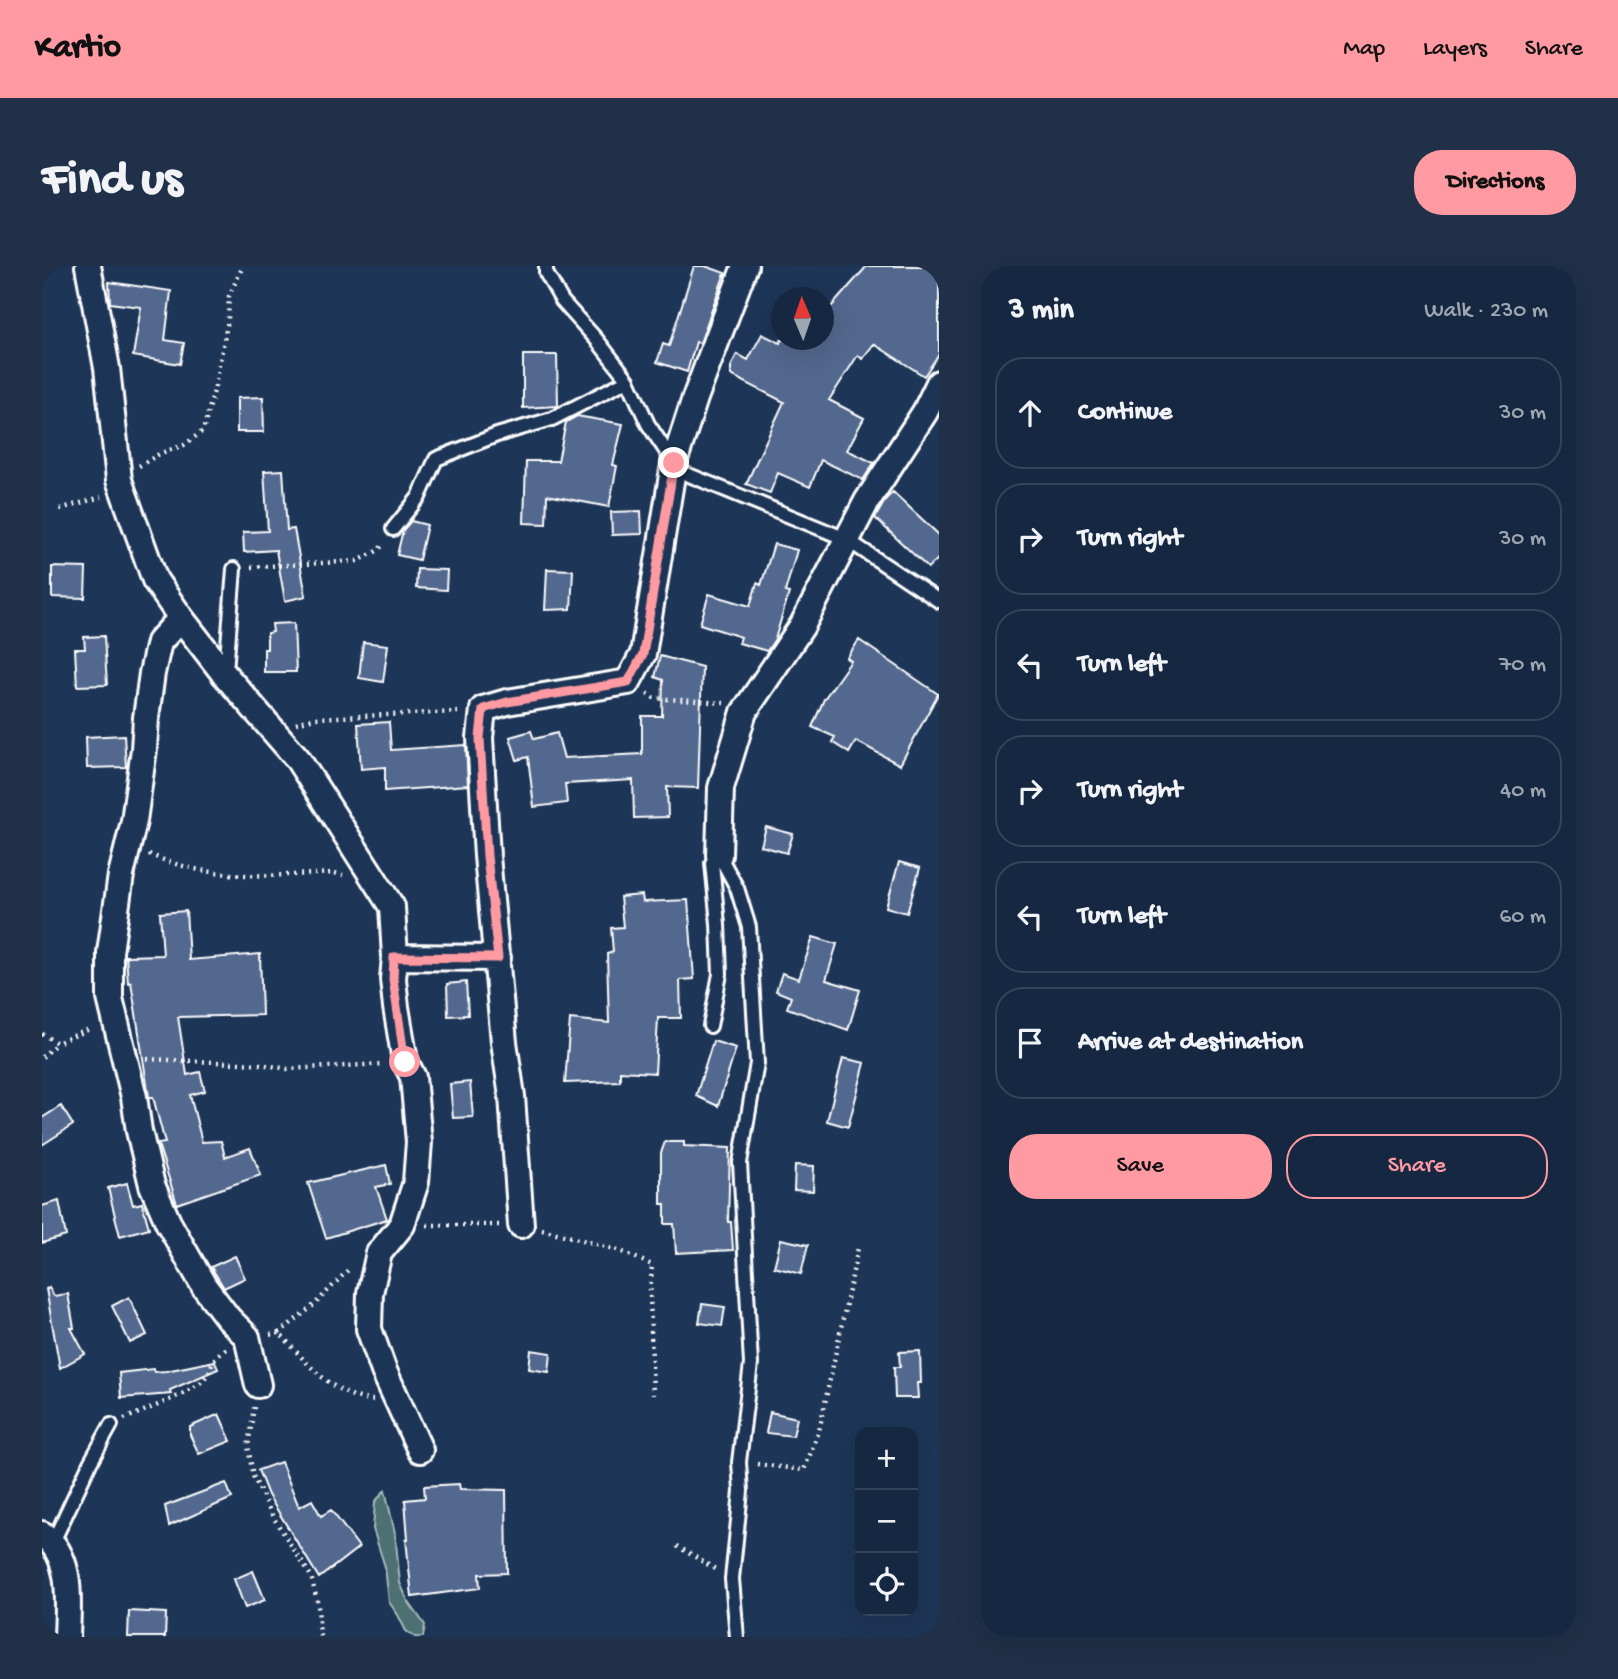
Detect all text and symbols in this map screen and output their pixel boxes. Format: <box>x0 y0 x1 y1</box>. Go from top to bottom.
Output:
text: Kartio <box>35 30 121 68</box>
text: Map <box>1343 35 1385 64</box>
text: Layers <box>1423 35 1487 64</box>
text: Share <box>1525 35 1583 64</box>
button: Directions <box>1414 150 1576 215</box>
text: Find us <box>42 153 182 211</box>
north arrow <box>771 287 834 350</box>
text: 3 min <box>1009 294 1074 329</box>
text: Walk · 230 m <box>1424 298 1548 325</box>
icon: ahead <box>1011 394 1049 432</box>
text: Continue <box>1078 398 1172 429</box>
text: 30 m <box>1499 400 1546 427</box>
route end <box>658 447 689 478</box>
icon: right <box>1011 520 1049 558</box>
text: Turn right <box>1078 524 1182 555</box>
text: 30 m <box>1499 526 1546 553</box>
icon: left <box>1011 646 1049 684</box>
text: Turn left <box>1078 650 1166 681</box>
text: 70 m <box>1499 652 1546 679</box>
icon: right <box>1011 772 1049 810</box>
text: Turn right <box>1078 776 1182 807</box>
text: 40 m <box>1500 778 1546 805</box>
icon: left <box>1011 898 1049 936</box>
text: Turn left <box>1078 902 1166 933</box>
text: 60 m <box>1500 904 1546 931</box>
icon: arrive <box>1011 1024 1049 1062</box>
text: Arrive at destination <box>1078 1028 1303 1059</box>
route start <box>389 1046 420 1077</box>
button: Save <box>1009 1134 1272 1199</box>
button: Share <box>1286 1134 1548 1199</box>
map controls <box>855 1427 918 1616</box>
button: + <box>855 1427 918 1490</box>
button: − <box>855 1490 918 1553</box>
button: locate <box>855 1553 918 1616</box>

